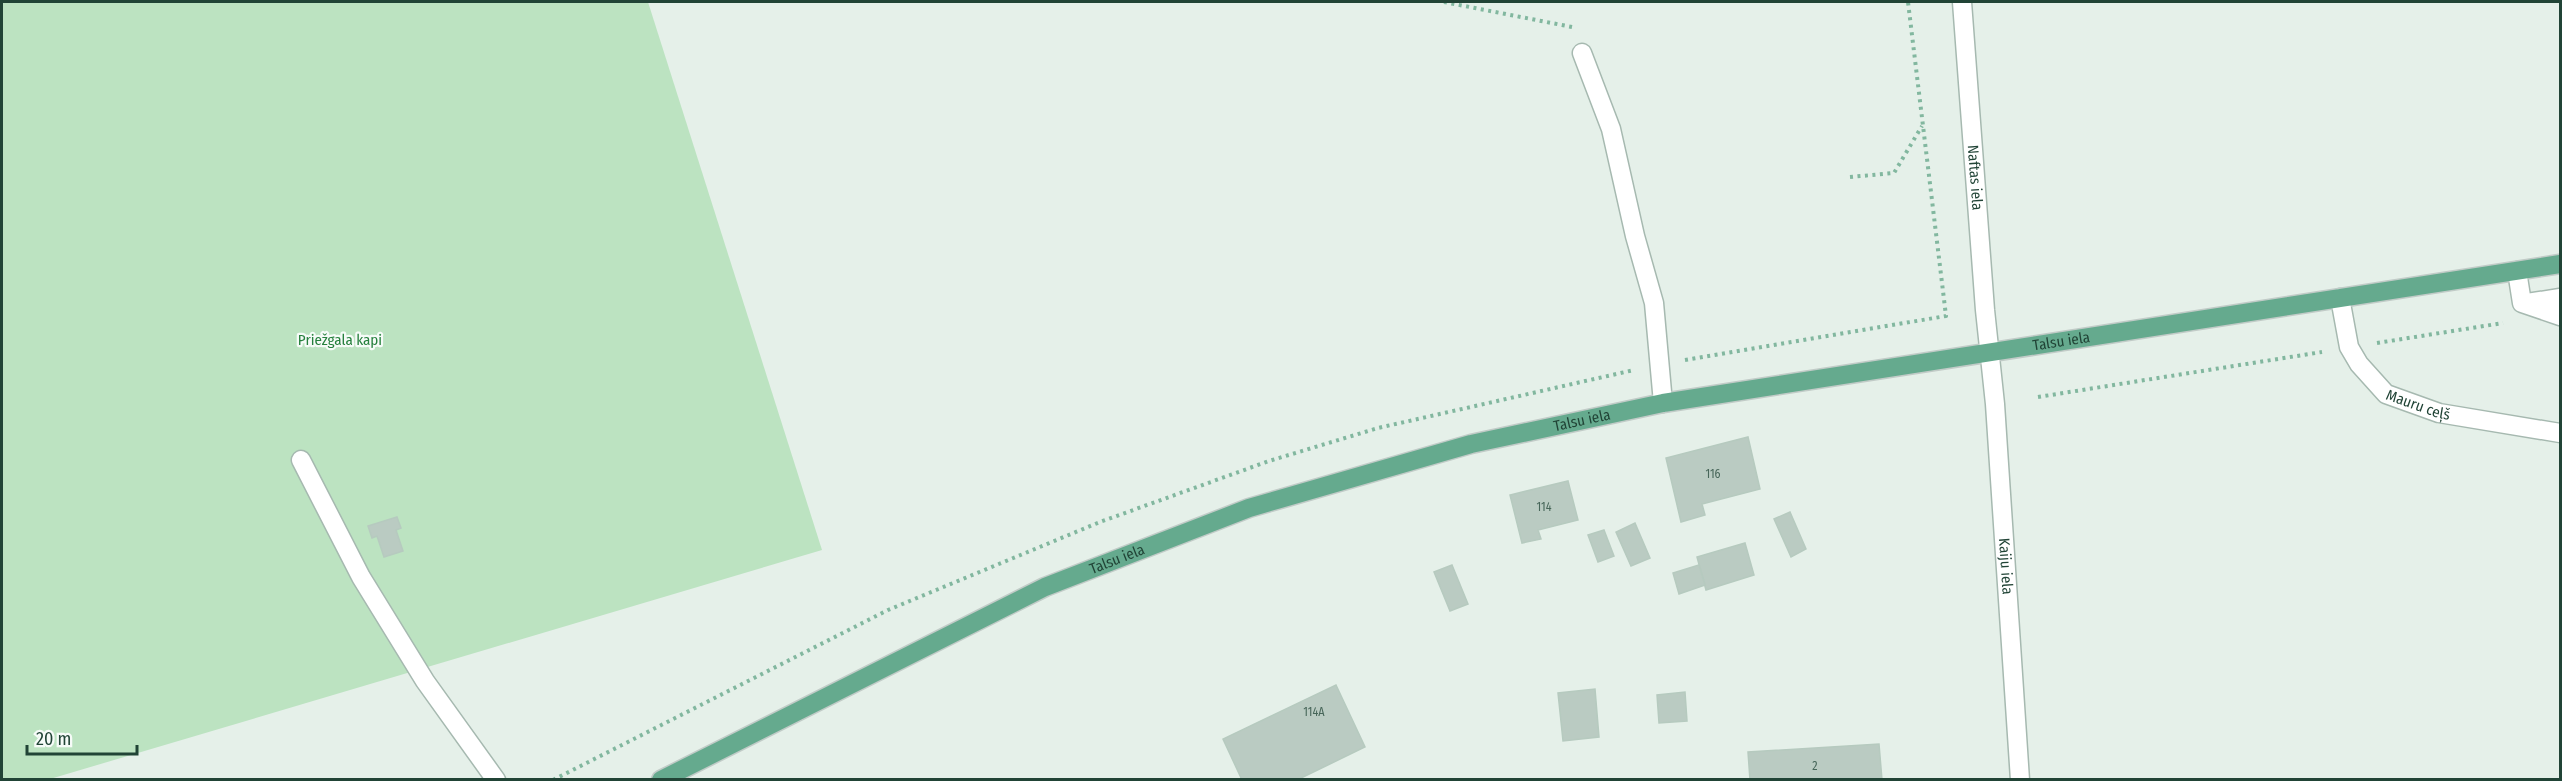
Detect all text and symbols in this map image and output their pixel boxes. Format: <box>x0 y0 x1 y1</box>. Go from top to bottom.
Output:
street label: Naftas iela <box>1964 144 1987 211</box>
street label: Talsu iela <box>2031 328 2091 355</box>
park label: Priežgala kapi <box>298 331 382 349</box>
street label: Mauru ceļš <box>2384 386 2451 424</box>
street label: Talsu iela <box>1552 405 1612 435</box>
house number: 116 <box>1705 467 1721 481</box>
house number: 114 <box>1536 500 1552 514</box>
street label: Kaiju iela <box>1995 537 2017 595</box>
street label: Talsu iela <box>1087 540 1147 578</box>
house number: 114A <box>1303 705 1325 719</box>
scale bar <box>27 718 136 756</box>
text: 20 m <box>36 728 71 750</box>
house number: 2 <box>1812 759 1818 773</box>

